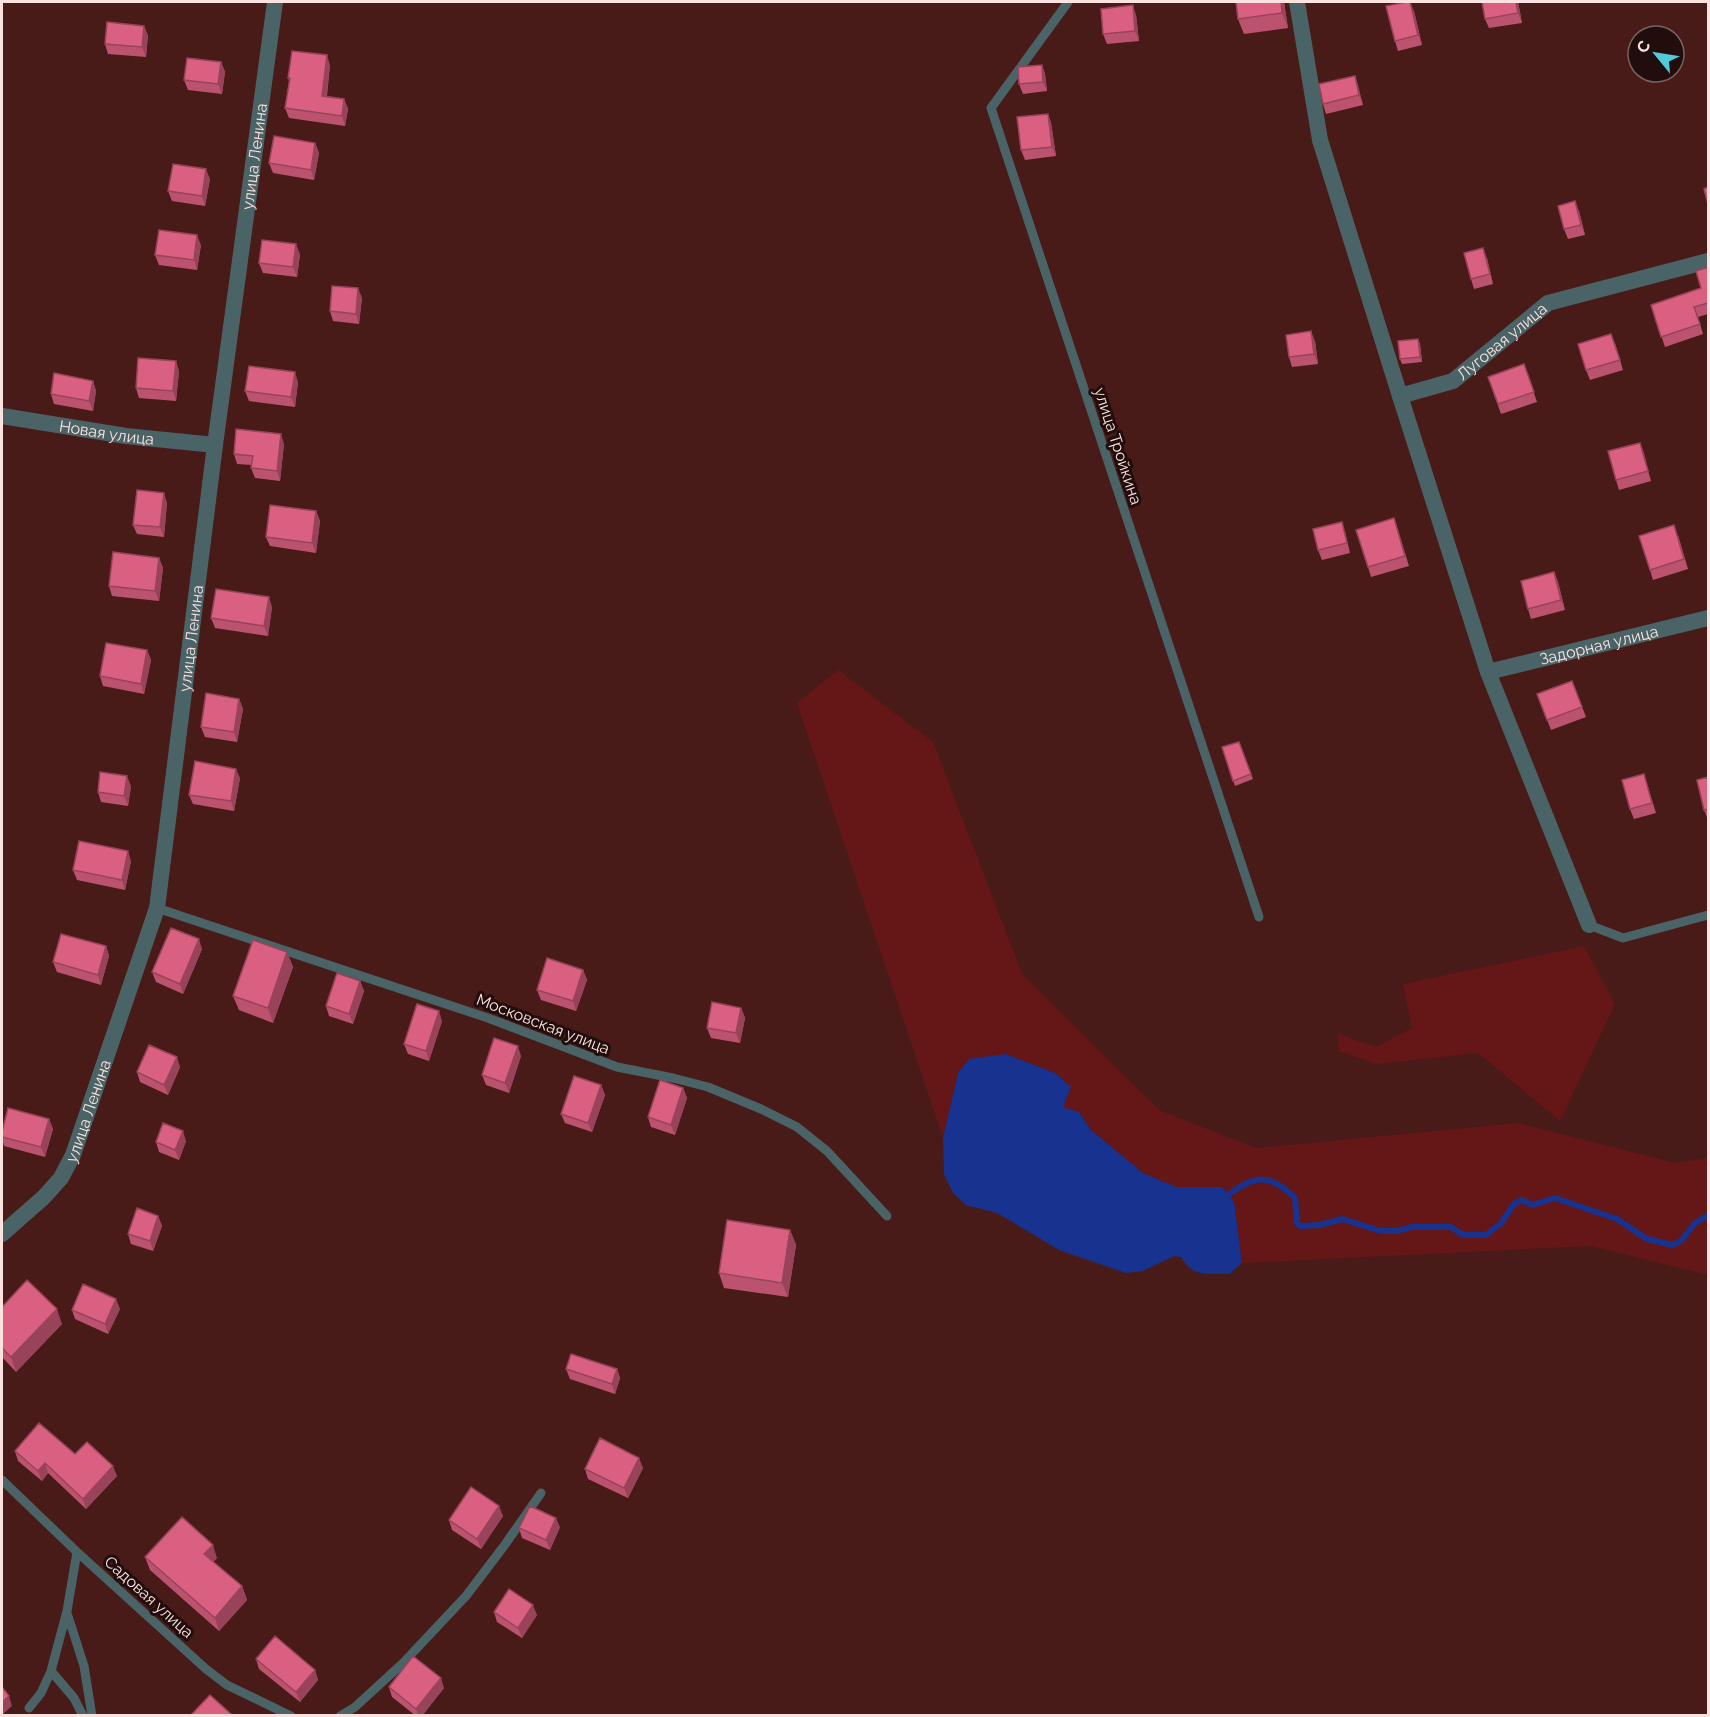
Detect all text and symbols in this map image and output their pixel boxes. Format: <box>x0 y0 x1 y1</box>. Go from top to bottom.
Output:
north arrow <box>1626 24 1686 84</box>
text: С <box>1632 37 1654 56</box>
street label: улица Ленина <box>237 102 271 211</box>
street label: Луговая улица <box>1453 299 1551 384</box>
street label: улица Тройкина <box>1090 385 1146 507</box>
street label: Новая улица <box>58 416 155 448</box>
street label: улица Ленина <box>175 584 207 693</box>
street label: Задорная улица <box>1537 621 1660 669</box>
street label: Московская улица <box>474 990 612 1058</box>
street label: улица Ленина <box>61 1057 114 1166</box>
street label: Садовая улица <box>101 1552 197 1642</box>

